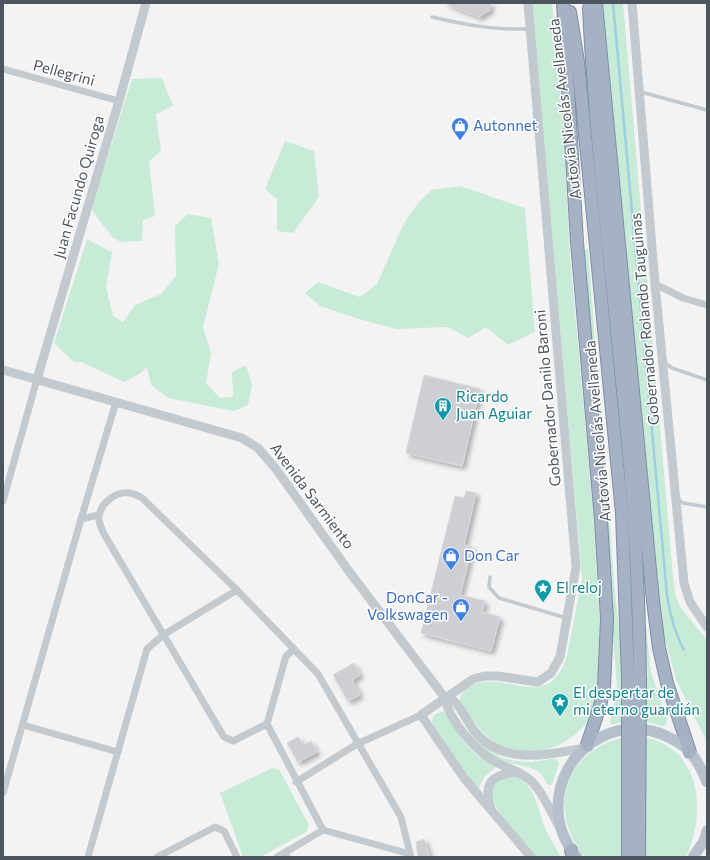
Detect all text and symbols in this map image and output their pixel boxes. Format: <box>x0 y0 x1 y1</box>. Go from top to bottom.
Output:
street label: Autovía Nicolás Avellaneda <box>544 18 584 201</box>
street label: Pellegrini <box>31 55 97 89</box>
street label: Juan Facundo Quiroga <box>49 113 107 260</box>
shop icon: Autonnet <box>450 116 470 141</box>
place label: Autonnet <box>473 116 538 134</box>
street label: Gobernador Rolando Tauguinas <box>626 212 662 426</box>
street label: Gobernador Danilo Baroni <box>530 309 564 487</box>
street label: Autovía Nicolás Avellaneda <box>580 340 614 523</box>
place label: Ricardo Juan Aguiar <box>456 387 532 422</box>
building icon: Ricardo Juan Aguiar <box>433 396 453 421</box>
street label: Avenida Sarmiento <box>267 439 359 552</box>
shop icon: Don Car <box>441 546 461 571</box>
place label: Don Car <box>464 546 520 564</box>
place icon: El reloj <box>533 578 553 603</box>
place label: El reloj <box>556 578 602 596</box>
place label: DonCar - Volkswagen <box>367 588 448 623</box>
shop icon: DonCar - Volkswagen <box>451 597 471 622</box>
place label: El despertar de mi eterno guardián <box>573 683 700 718</box>
place icon: El despertar de mi eterno guardián <box>550 692 570 717</box>

